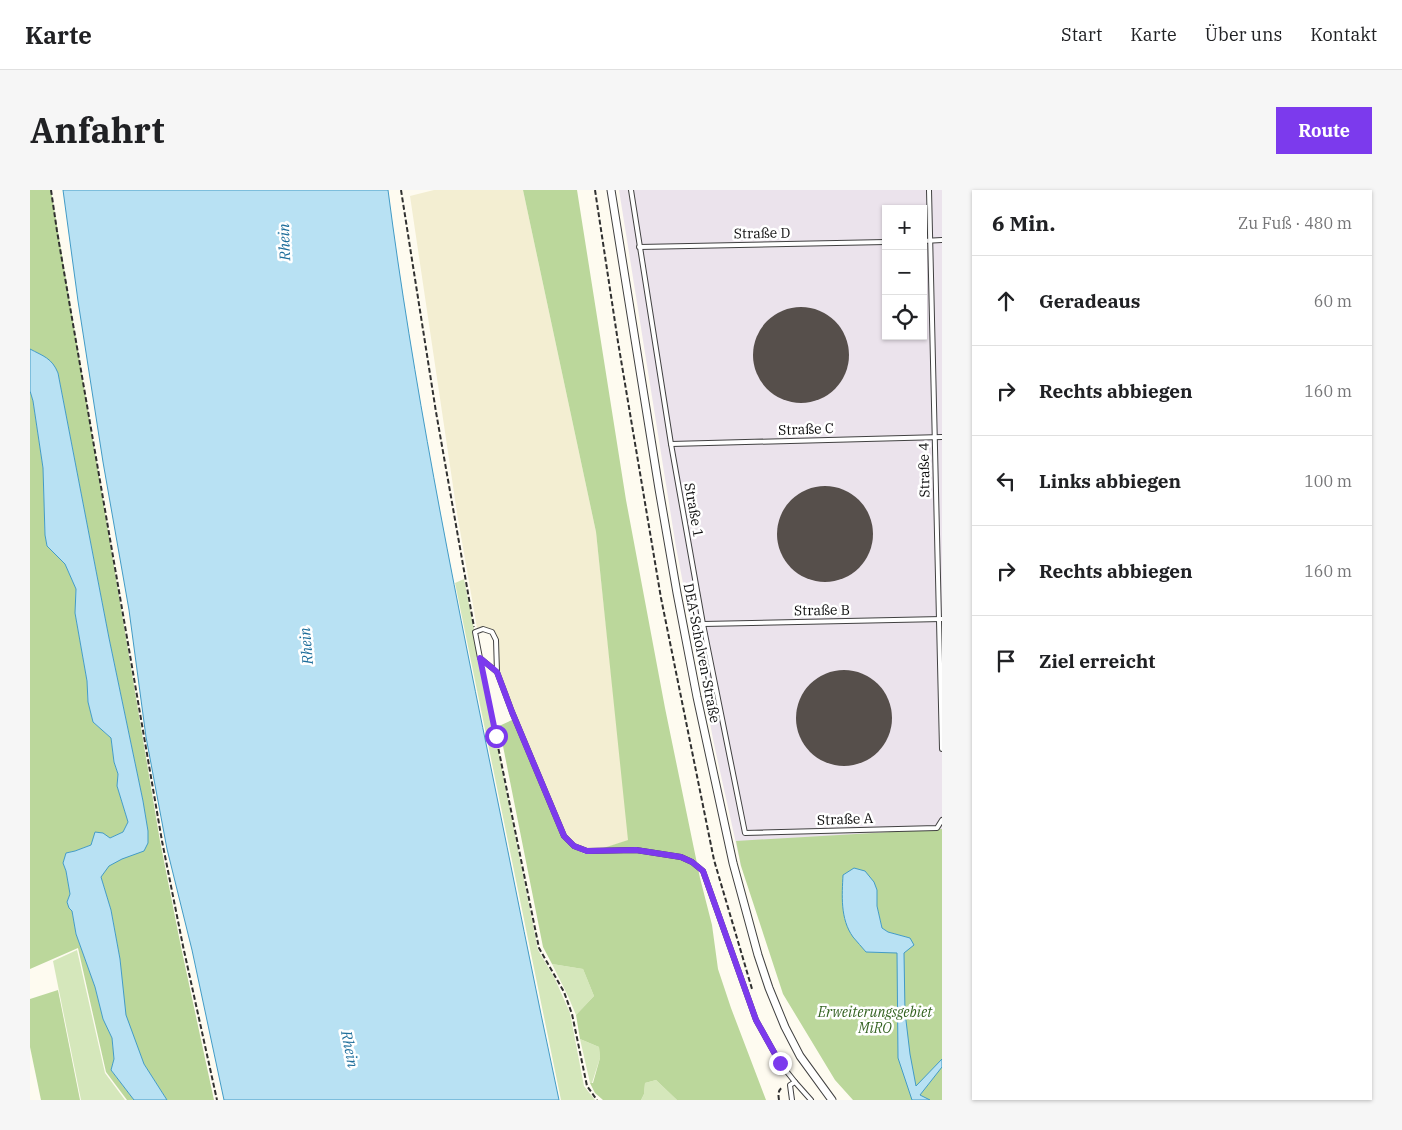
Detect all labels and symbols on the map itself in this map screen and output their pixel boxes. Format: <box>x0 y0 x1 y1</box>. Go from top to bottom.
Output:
water label: Rhein <box>274 223 294 262</box>
street label: Straße D <box>734 224 791 242</box>
street label: Straße C <box>778 419 834 439</box>
street label: Straße 4 <box>915 442 933 498</box>
street label: Straße 1 <box>680 481 708 539</box>
street label: DEA-Scholven-Straße <box>680 582 724 724</box>
street label: Straße B <box>794 601 850 619</box>
water label: Rhein <box>295 626 317 666</box>
route start <box>485 725 508 748</box>
street label: Straße A <box>817 809 874 829</box>
park label: Erweiterungsgebiet MiRO <box>817 1003 933 1037</box>
water label: Rhein <box>337 1028 363 1070</box>
route end <box>769 1052 792 1075</box>

